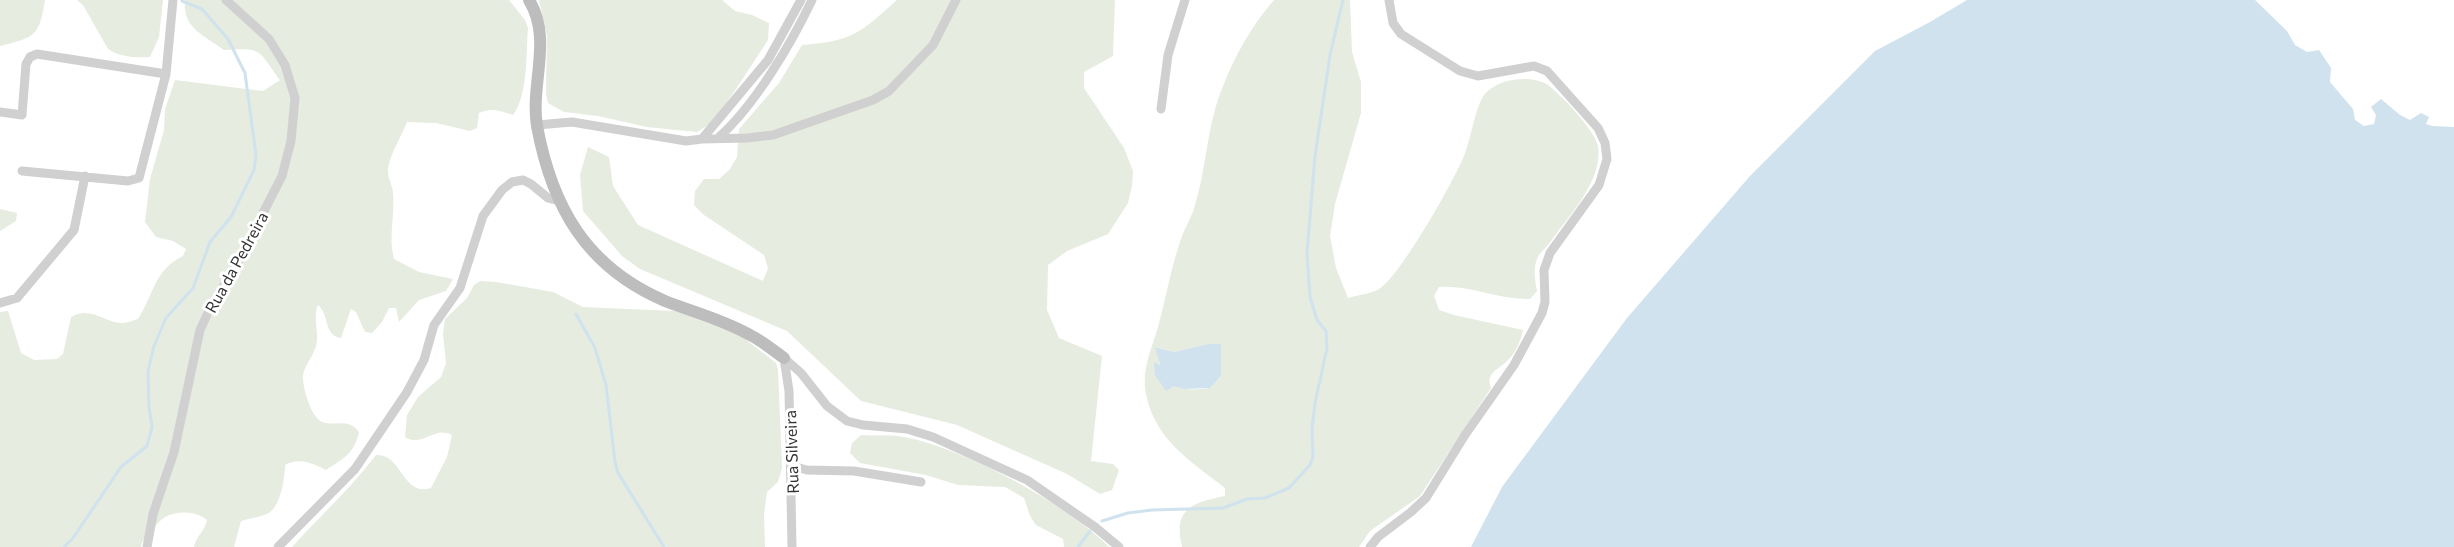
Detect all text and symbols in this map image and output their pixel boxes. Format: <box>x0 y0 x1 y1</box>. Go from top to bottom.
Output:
street label: Rua da Pedreira <box>200 208 272 316</box>
street label: Rua Silveira <box>780 410 802 494</box>

